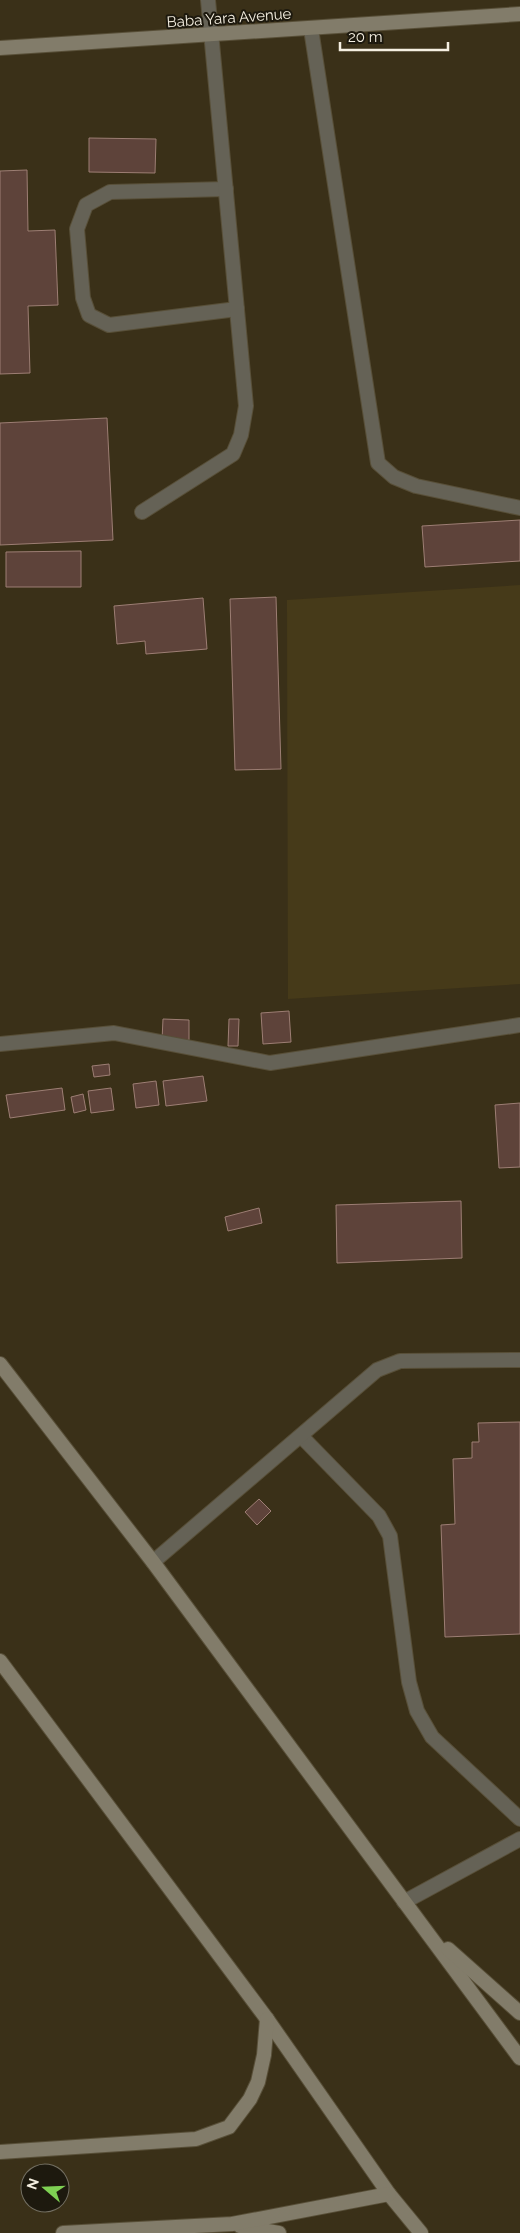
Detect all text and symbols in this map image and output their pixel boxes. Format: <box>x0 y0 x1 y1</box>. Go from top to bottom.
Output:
street label: Baba Yara Avenue <box>166 5 292 31</box>
scale bar <box>340 20 448 52</box>
text: 20 m <box>348 28 383 46</box>
north arrow <box>20 2163 70 2213</box>
text: N <box>23 2176 42 2191</box>

